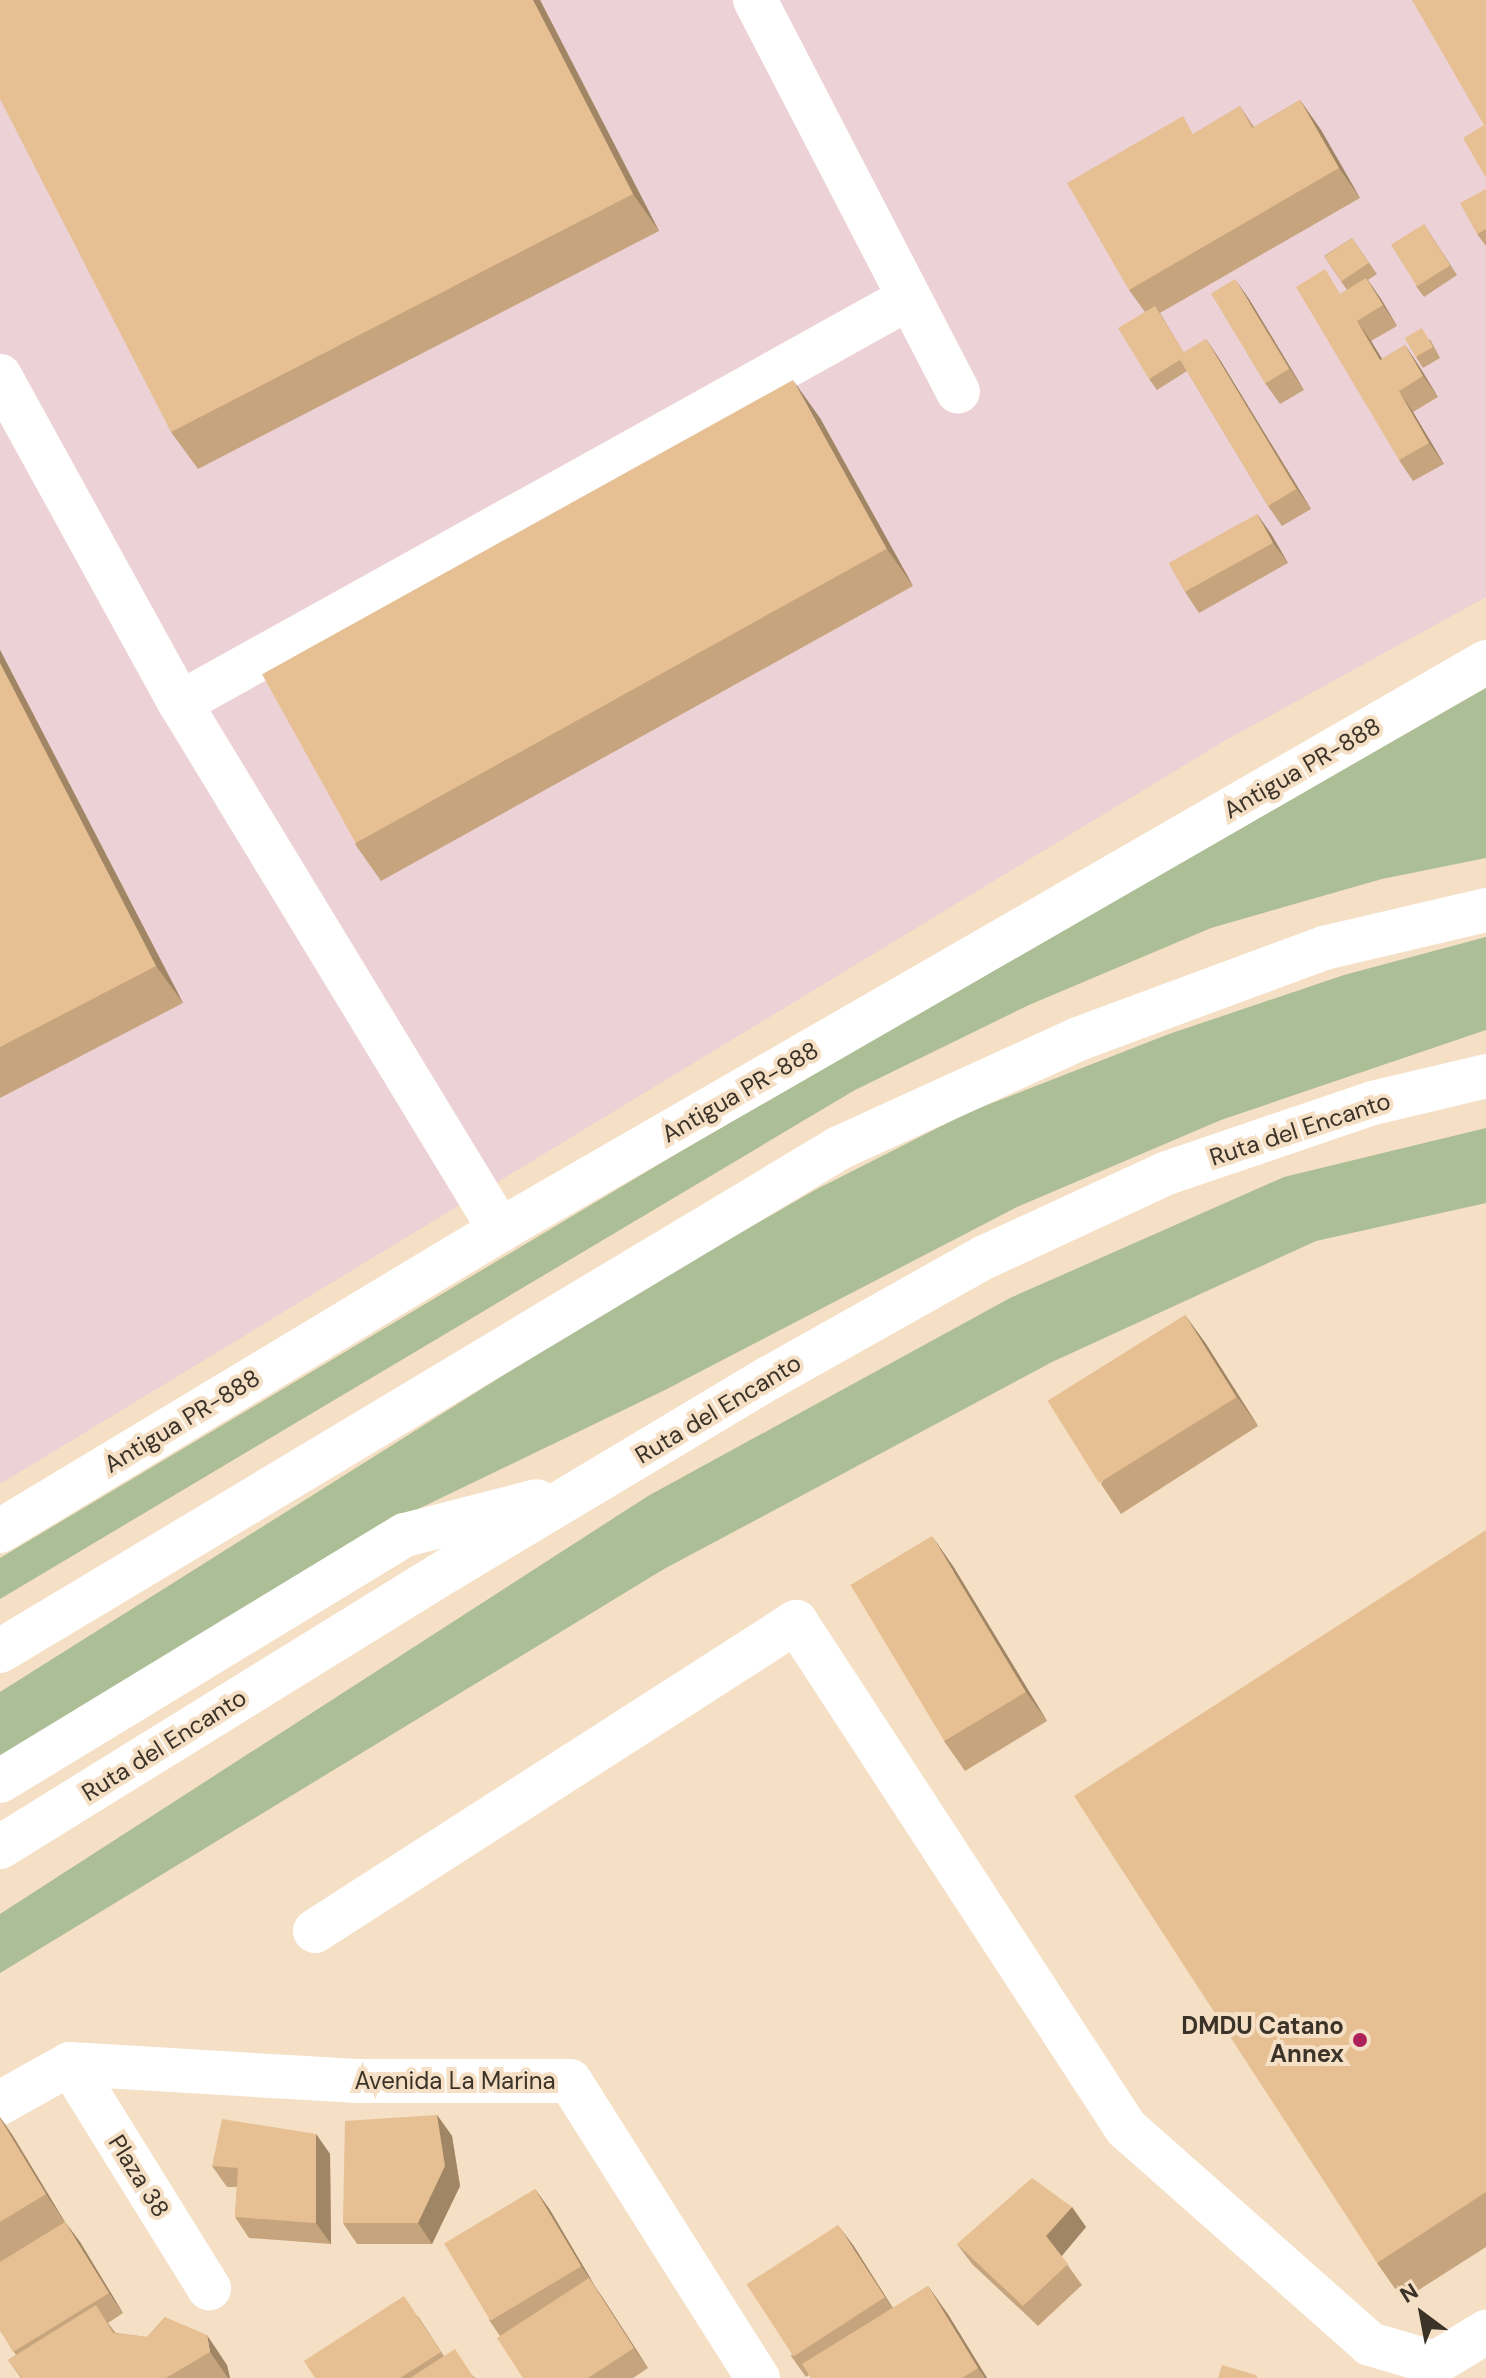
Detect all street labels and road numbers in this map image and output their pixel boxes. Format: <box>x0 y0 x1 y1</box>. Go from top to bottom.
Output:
street label: Antigua PR-888 <box>1218 711 1386 825</box>
street label: Antigua PR-888 <box>656 1035 824 1149</box>
street label: Ruta del Encanto <box>1206 1086 1394 1172</box>
street label: Ruta del Encanto <box>630 1348 806 1470</box>
street label: Antigua PR-888 <box>99 1363 265 1479</box>
street label: Ruta del Encanto <box>76 1683 252 1807</box>
street label: Avenida La Marina <box>354 2067 556 2095</box>
street label: Plaza 38 <box>103 2130 175 2222</box>

